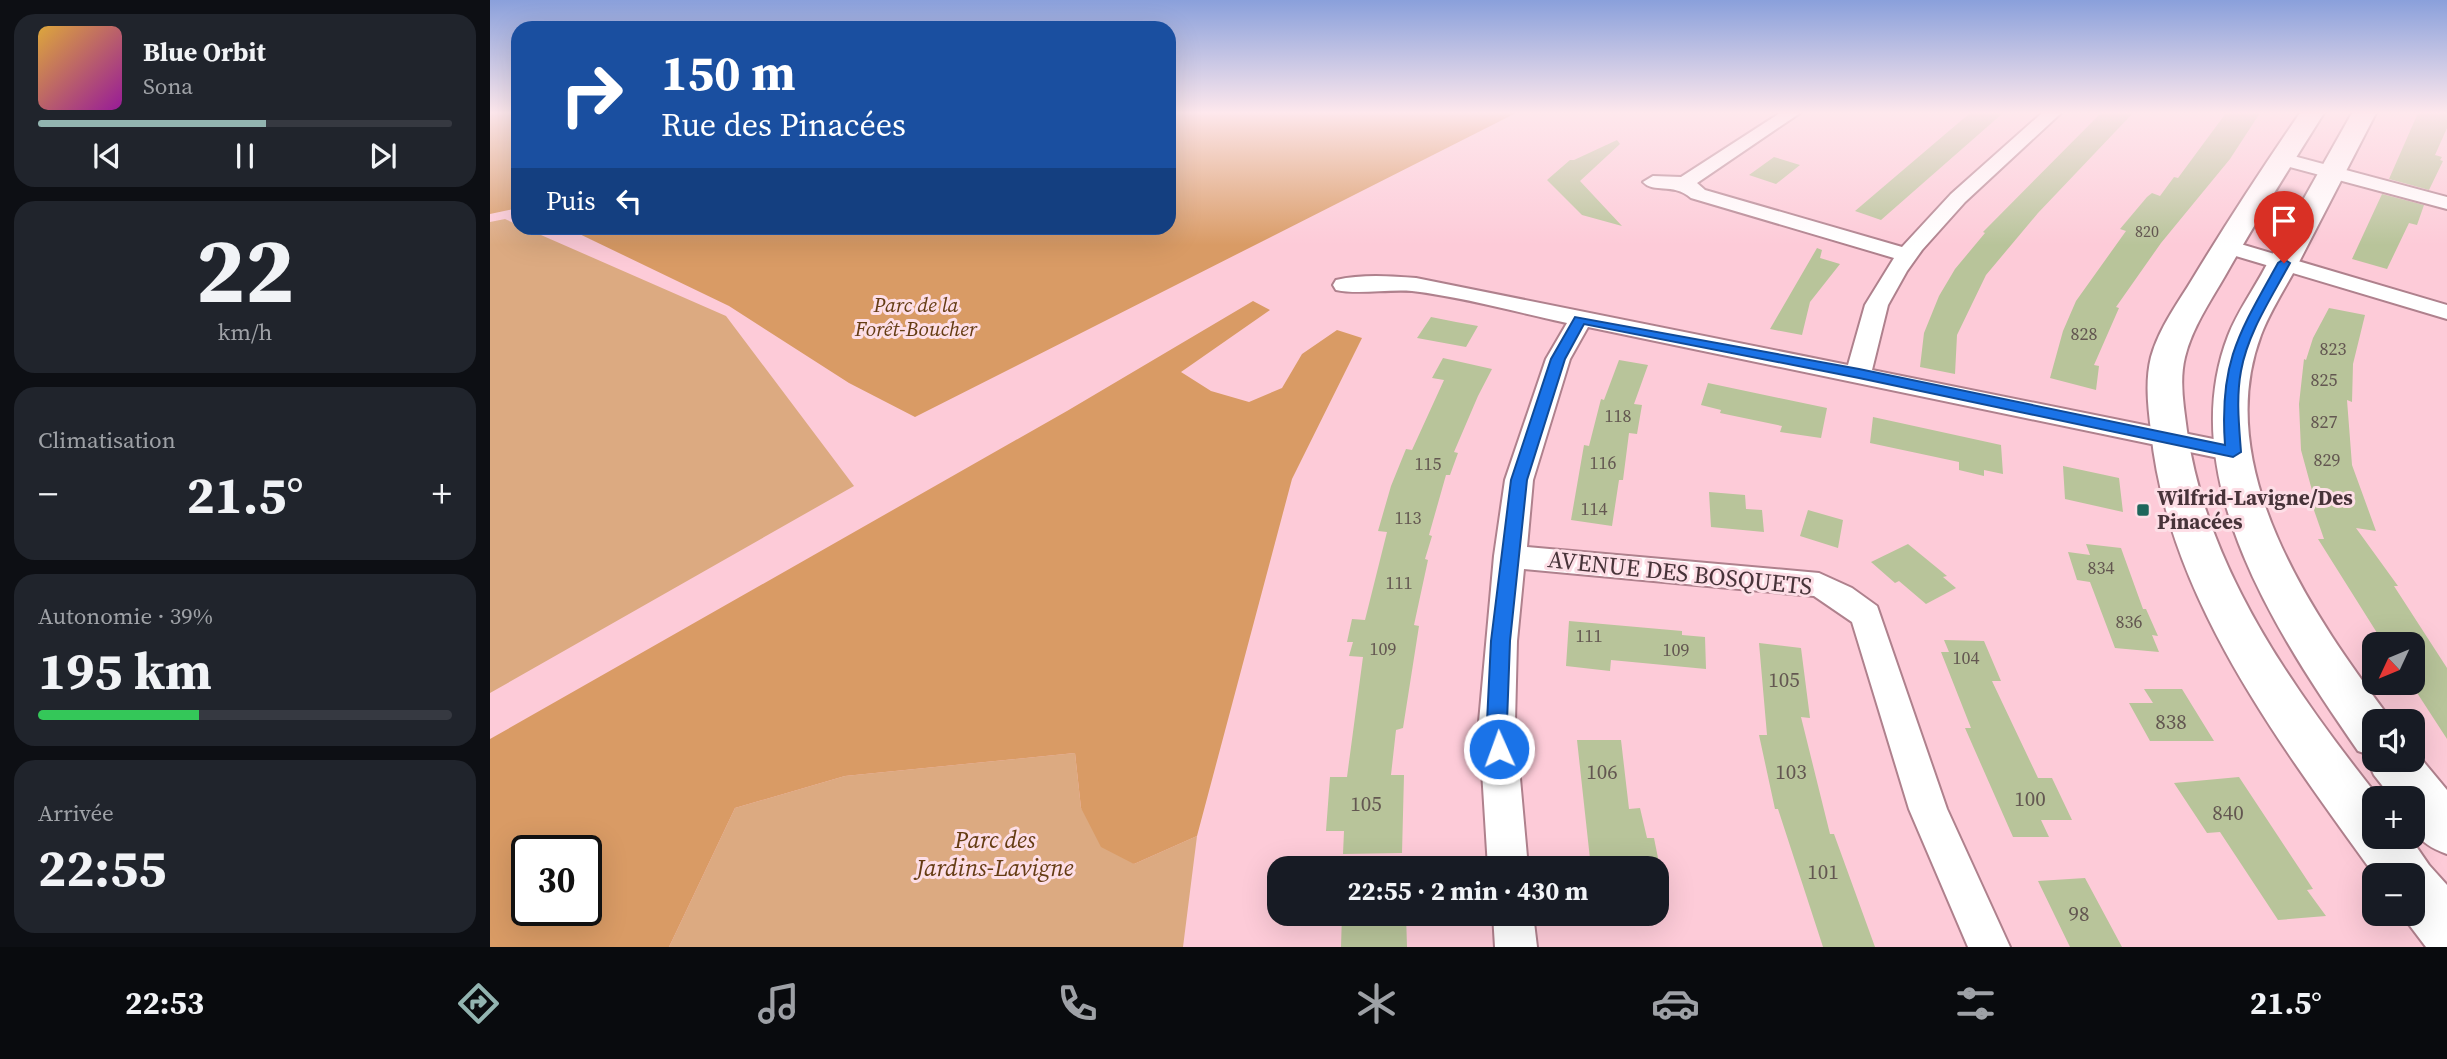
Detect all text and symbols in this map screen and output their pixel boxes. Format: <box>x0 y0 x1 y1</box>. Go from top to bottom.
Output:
text: Blue Orbit <box>143 34 266 70</box>
text: 150 m <box>661 39 796 106</box>
icon: right <box>546 49 637 140</box>
text: Sona <box>143 70 193 102</box>
text: Rue des Pinacées <box>661 103 906 147</box>
icon: previous <box>88 137 126 175</box>
icon: pause <box>226 137 264 175</box>
icon: next <box>364 137 402 175</box>
icon: left <box>610 182 648 220</box>
text: Puis <box>546 183 596 219</box>
pin <box>2254 191 2314 263</box>
icon: arrive <box>2265 202 2303 240</box>
text: 22 <box>196 208 294 332</box>
house number: 820 <box>2135 220 2159 242</box>
park label: Parc de la Forêt-Boucher <box>854 290 978 343</box>
text: km/h <box>218 316 272 348</box>
house number: 828 <box>2071 321 2098 346</box>
house number: 823 <box>2320 336 2347 361</box>
house number: 825 <box>2311 367 2338 392</box>
house number: 118 <box>1605 403 1632 428</box>
house number: 827 <box>2311 409 2338 434</box>
text: Climatisation <box>38 424 176 456</box>
house number: 829 <box>2314 447 2341 472</box>
house number: 116 <box>1590 450 1617 475</box>
house number: 115 <box>1415 451 1442 476</box>
text: 21.5° <box>186 459 304 530</box>
text: − <box>38 468 58 520</box>
text: + <box>432 468 452 520</box>
place label: Wilfrid-Lavigne/Des Pinacées <box>2157 483 2353 536</box>
house number: 114 <box>1581 496 1608 521</box>
marker: Wilfrid-Lavigne/Des Pinacées <box>2135 502 2151 518</box>
house number: 113 <box>1395 505 1422 530</box>
street label: AVENUE DES BOSQUETS <box>1546 542 1814 603</box>
house number: 834 <box>2088 555 2115 580</box>
house number: 111 <box>1386 570 1413 595</box>
text: Autonomie · 39% <box>38 600 213 632</box>
house number: 836 <box>2116 609 2143 634</box>
house number: 111 <box>1576 623 1603 648</box>
north arrow <box>2362 632 2426 695</box>
map controls <box>2362 632 2425 926</box>
text: 195 km <box>38 635 212 706</box>
house number: 109 <box>1370 636 1397 661</box>
house number: 109 <box>1663 637 1690 662</box>
house number: 104 <box>1953 645 1980 670</box>
house number: 105 <box>1768 665 1800 694</box>
house number: 838 <box>2155 707 2187 736</box>
button: sound <box>2362 709 2425 772</box>
position arrow <box>1462 712 1536 786</box>
house number: 106 <box>1586 757 1618 786</box>
house number: 103 <box>1775 757 1807 786</box>
house number: 100 <box>2014 784 2046 813</box>
button: + <box>2362 786 2425 849</box>
house number: 105 <box>1350 789 1382 818</box>
text: Arrivée <box>38 797 114 829</box>
house number: 840 <box>2212 798 2244 827</box>
park label: Parc des Jardins-Lavigne <box>913 823 1074 884</box>
text: 22:55 <box>38 832 166 903</box>
speed limit sign: 30 <box>511 835 602 926</box>
house number: 101 <box>1807 857 1839 886</box>
button: − <box>2362 863 2425 926</box>
text: 22:55 · 2 min · 430 m <box>1348 873 1588 909</box>
house number: 98 <box>2069 899 2090 928</box>
icon: directions <box>454 979 503 1028</box>
icon: music <box>754 979 803 1028</box>
icon: phone <box>1053 979 1102 1028</box>
icon: climate <box>1352 979 1401 1028</box>
icon: car <box>1651 979 1700 1028</box>
icon: filters <box>1951 979 2000 1028</box>
text: 22:53 <box>125 981 204 1025</box>
text: 21.5° <box>2250 981 2322 1025</box>

